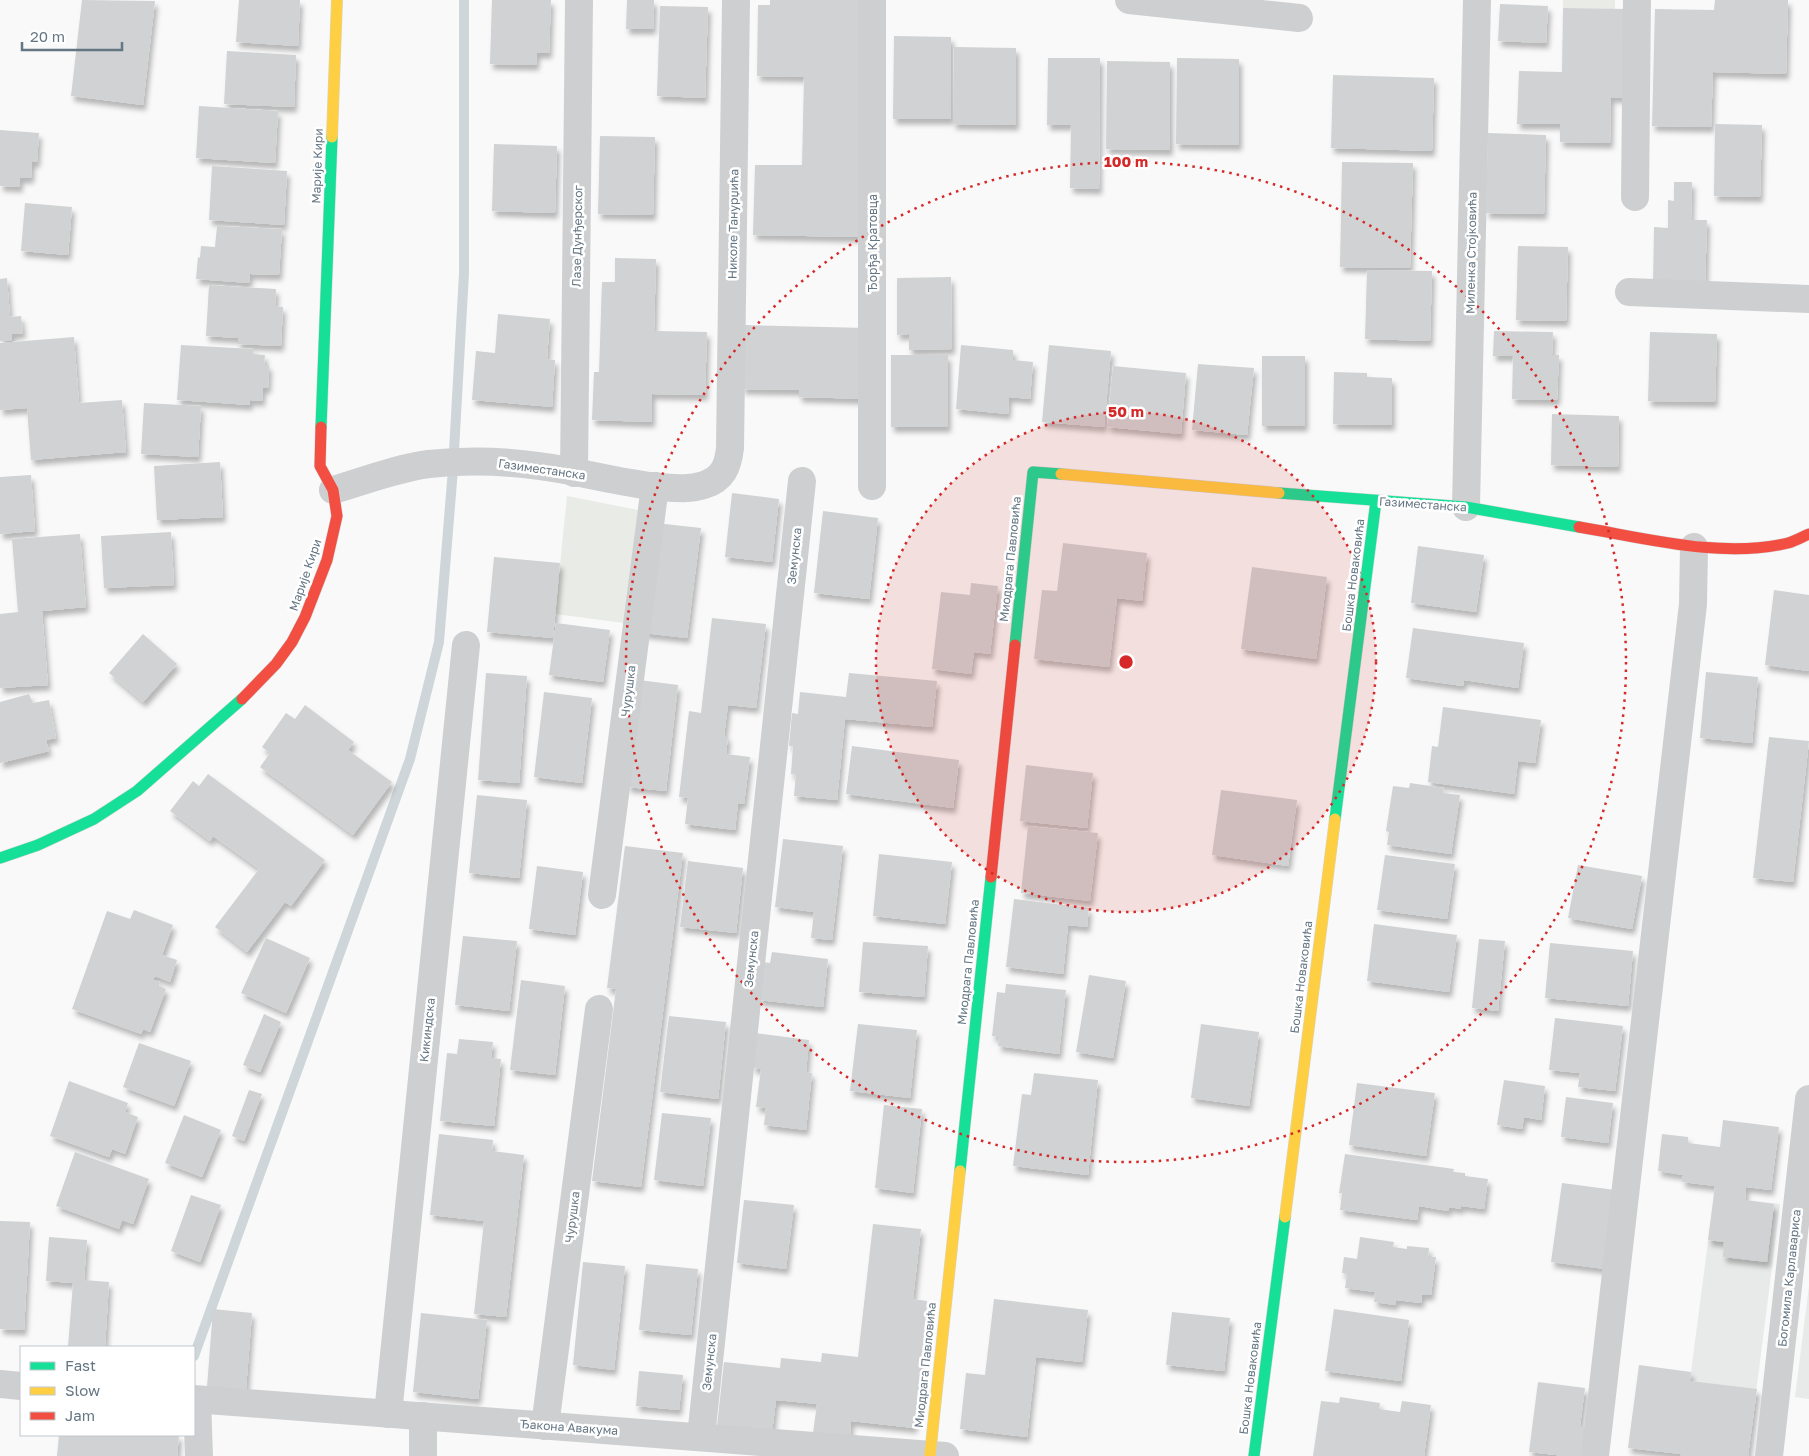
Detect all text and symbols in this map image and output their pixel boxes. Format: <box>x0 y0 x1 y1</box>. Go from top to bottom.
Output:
scale bar <box>22 20 122 52</box>
text: 20 m <box>30 27 65 45</box>
street label: Марије Кири <box>308 128 326 204</box>
text: 100 m <box>1104 152 1148 170</box>
street label: Николе Танурџића <box>725 169 741 279</box>
street label: Лазе Дунђерског <box>569 184 585 287</box>
street label: Миленка Стојковића <box>1462 192 1480 314</box>
street label: Ђорђа Кратовца <box>865 194 880 292</box>
text: 50 m <box>1108 402 1144 420</box>
street label: Газиместанска <box>497 455 587 483</box>
street label: Газиместанска <box>1379 493 1467 515</box>
street label: Миодрага Павловића <box>996 495 1024 623</box>
street label: Бошка Новаковића <box>1339 518 1367 632</box>
street label: Земунска <box>784 527 804 585</box>
street label: Марије Кири <box>286 537 324 613</box>
centre of rings <box>1117 653 1135 671</box>
street label: Чурушка <box>617 664 639 718</box>
street label: Миодрага Павловића <box>954 898 982 1026</box>
street label: Бошка Новаковића <box>1287 920 1315 1034</box>
street label: Земунска <box>741 930 761 988</box>
street label: Кикиндска <box>416 997 438 1063</box>
street label: Чурушка <box>561 1190 583 1244</box>
street label: Богомила Карлавариса <box>1774 1208 1804 1348</box>
street label: Миодрага Павловића <box>911 1301 939 1429</box>
street label: Бошка Новаковића <box>1236 1321 1264 1435</box>
street label: Земунска <box>699 1333 719 1391</box>
legend <box>20 1346 195 1436</box>
text: Fast <box>65 1356 96 1374</box>
text: Slow <box>65 1381 100 1399</box>
text: Jam <box>65 1406 95 1424</box>
street label: Ђакона Авакума <box>519 1416 619 1438</box>

